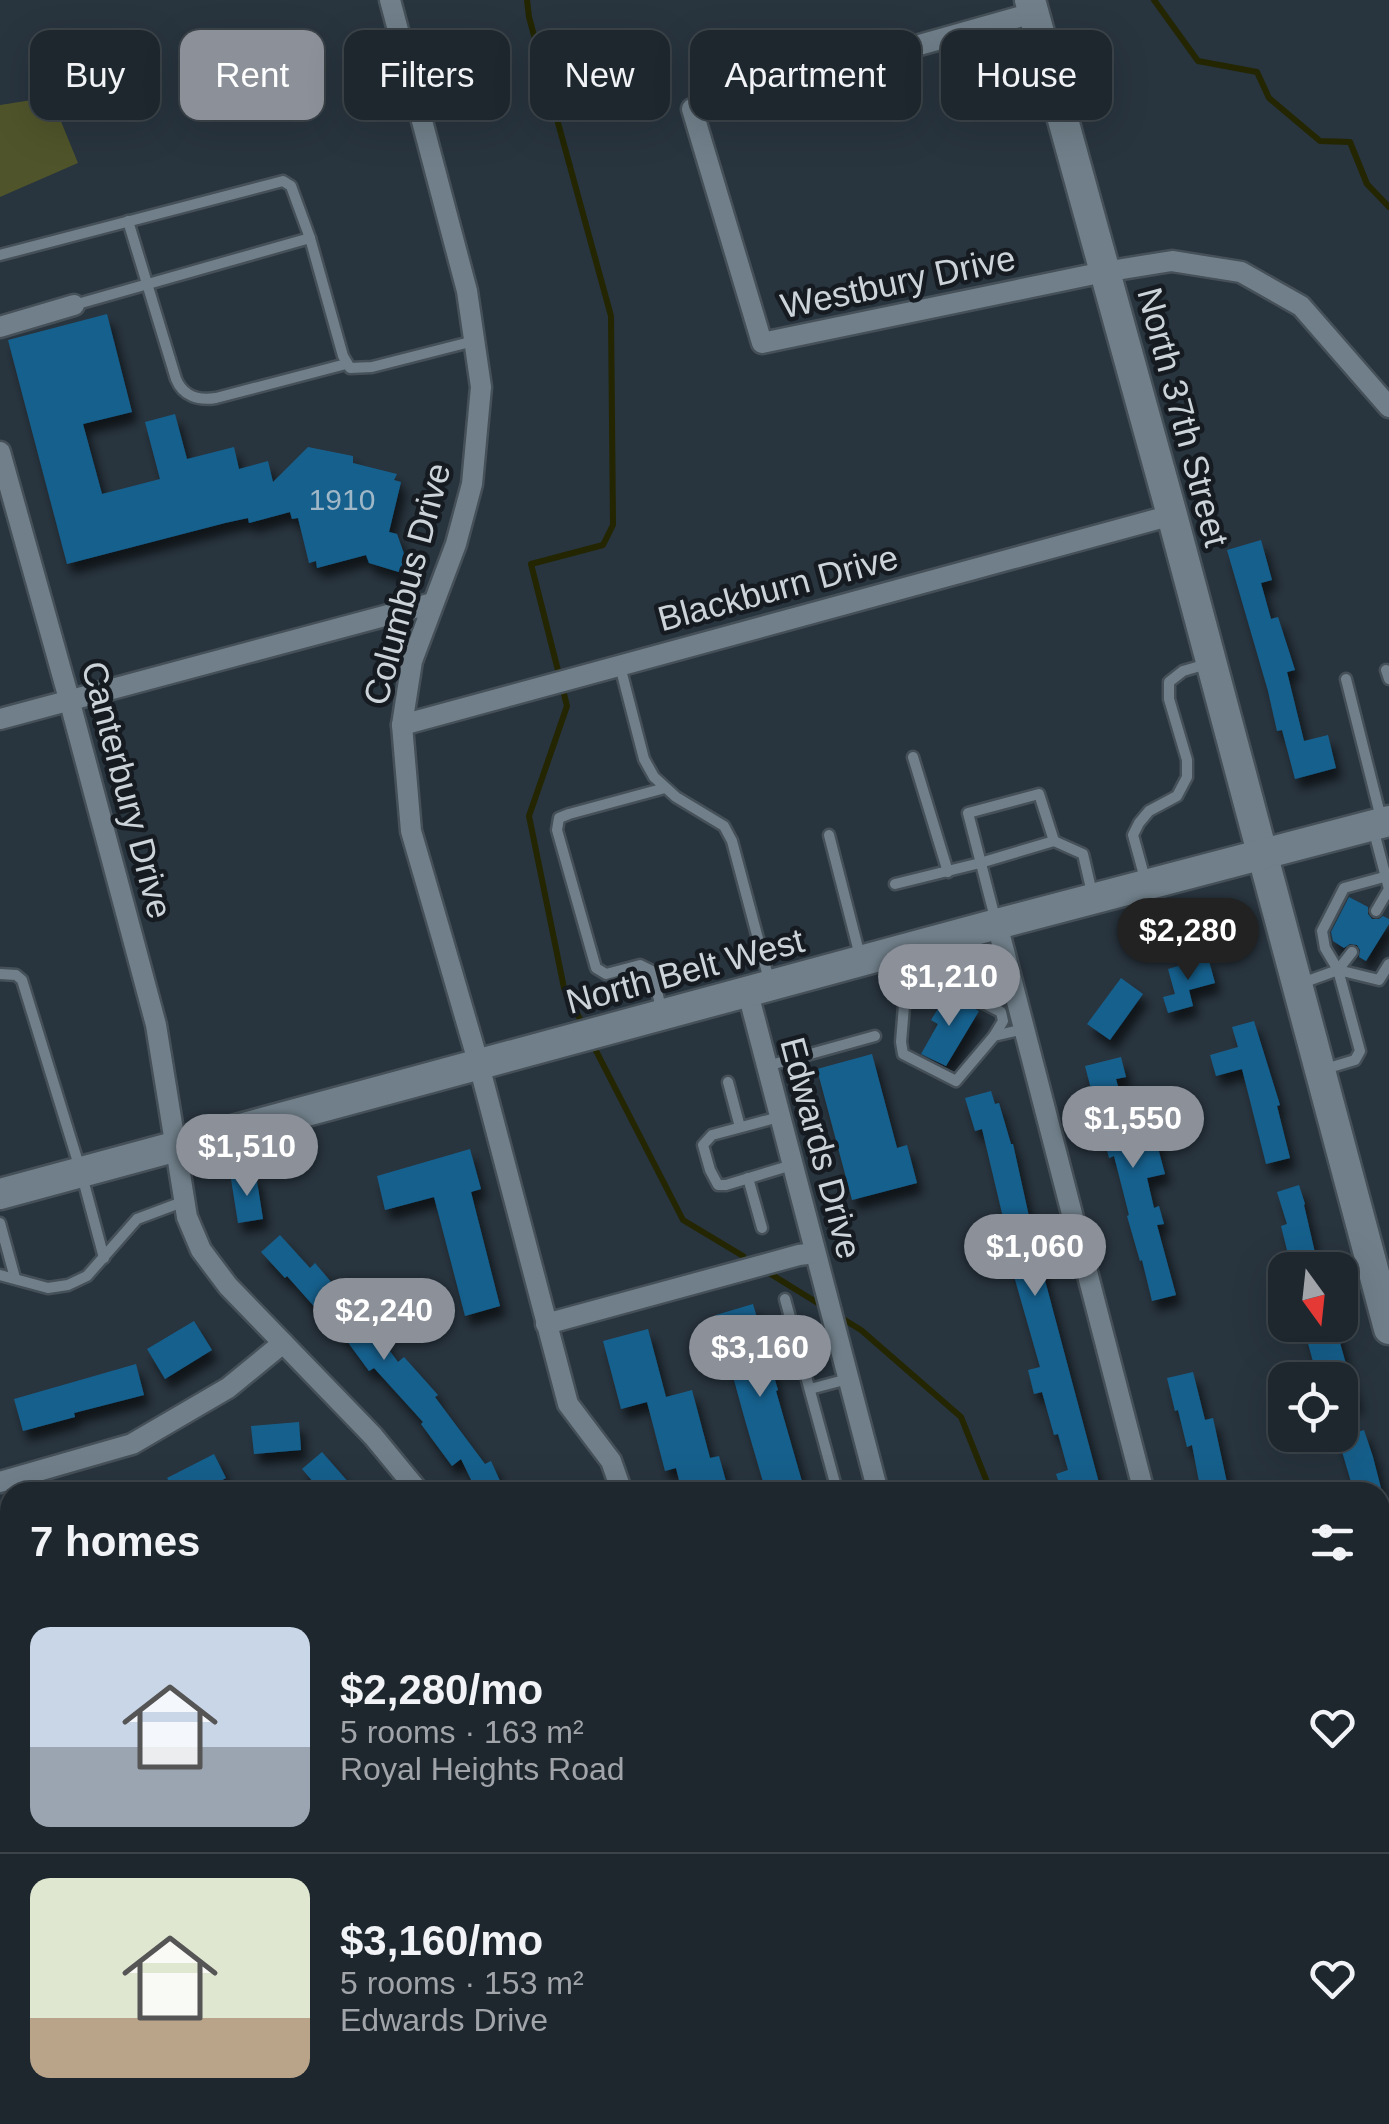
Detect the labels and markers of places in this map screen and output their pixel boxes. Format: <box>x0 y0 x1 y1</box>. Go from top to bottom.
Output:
pin: $2,280 <box>1107 898 1269 983</box>
pin: $1,210 <box>868 944 1030 1029</box>
pin: $1,550 <box>1052 1086 1214 1171</box>
pin: $1,510 <box>166 1114 328 1199</box>
pin: $1,060 <box>954 1214 1116 1299</box>
pin: $2,240 <box>303 1278 465 1363</box>
pin: $3,160 <box>679 1315 841 1400</box>

